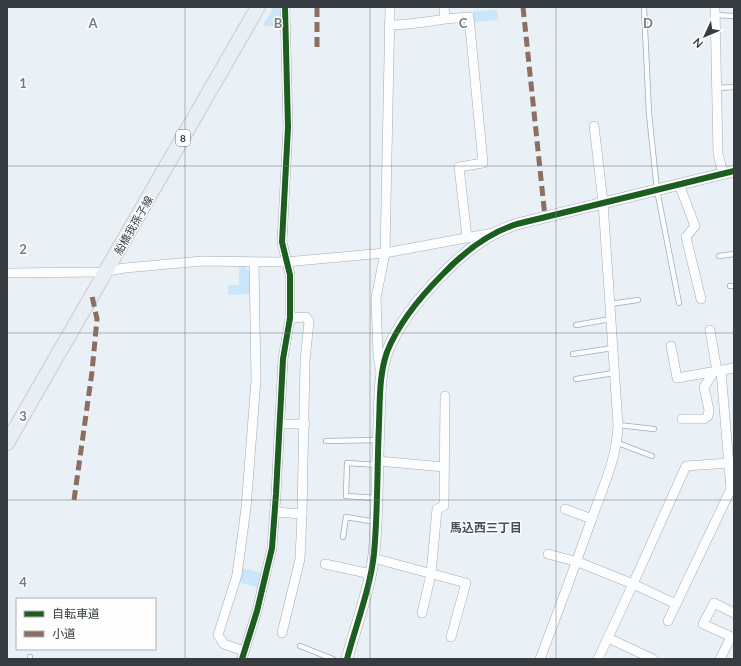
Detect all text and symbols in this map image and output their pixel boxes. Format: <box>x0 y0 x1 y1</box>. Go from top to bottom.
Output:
text: A <box>87 15 98 31</box>
text: B <box>274 15 283 31</box>
text: C <box>459 15 468 31</box>
text: D <box>643 15 653 31</box>
north arrow <box>685 16 725 56</box>
text: N <box>690 36 705 51</box>
text: 1 <box>19 75 27 91</box>
road number: 8 <box>176 130 190 146</box>
street label: 船橋我孫子線 <box>111 193 155 257</box>
text: 2 <box>19 241 27 257</box>
text: 3 <box>19 408 27 424</box>
district label: 馬込西三丁目 <box>450 520 522 535</box>
text: 4 <box>19 574 27 590</box>
legend <box>16 598 156 650</box>
text: 自転車道 <box>52 606 100 621</box>
text: 小道 <box>52 626 76 641</box>

